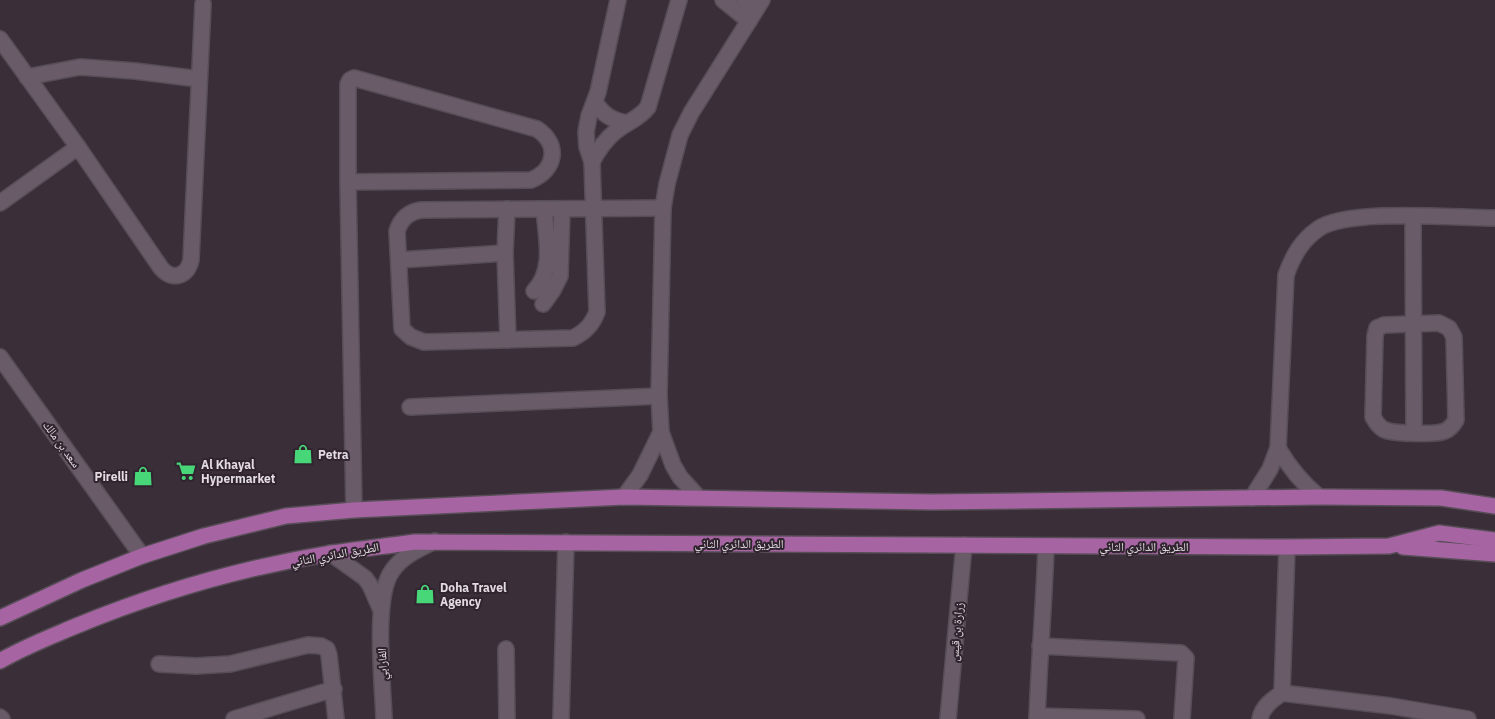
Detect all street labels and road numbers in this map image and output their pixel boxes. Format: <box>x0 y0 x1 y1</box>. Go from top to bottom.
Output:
street label: سعد بن مالك <box>40 418 84 471</box>
street label: الطريق الدائري الثاني <box>694 536 784 554</box>
street label: الطريق الدائري الثاني <box>290 539 381 572</box>
street label: الطريق الدائري الثاني <box>1099 539 1189 557</box>
street label: زرارة بن قيس <box>946 601 966 662</box>
street label: الفارابي <box>374 647 393 680</box>

